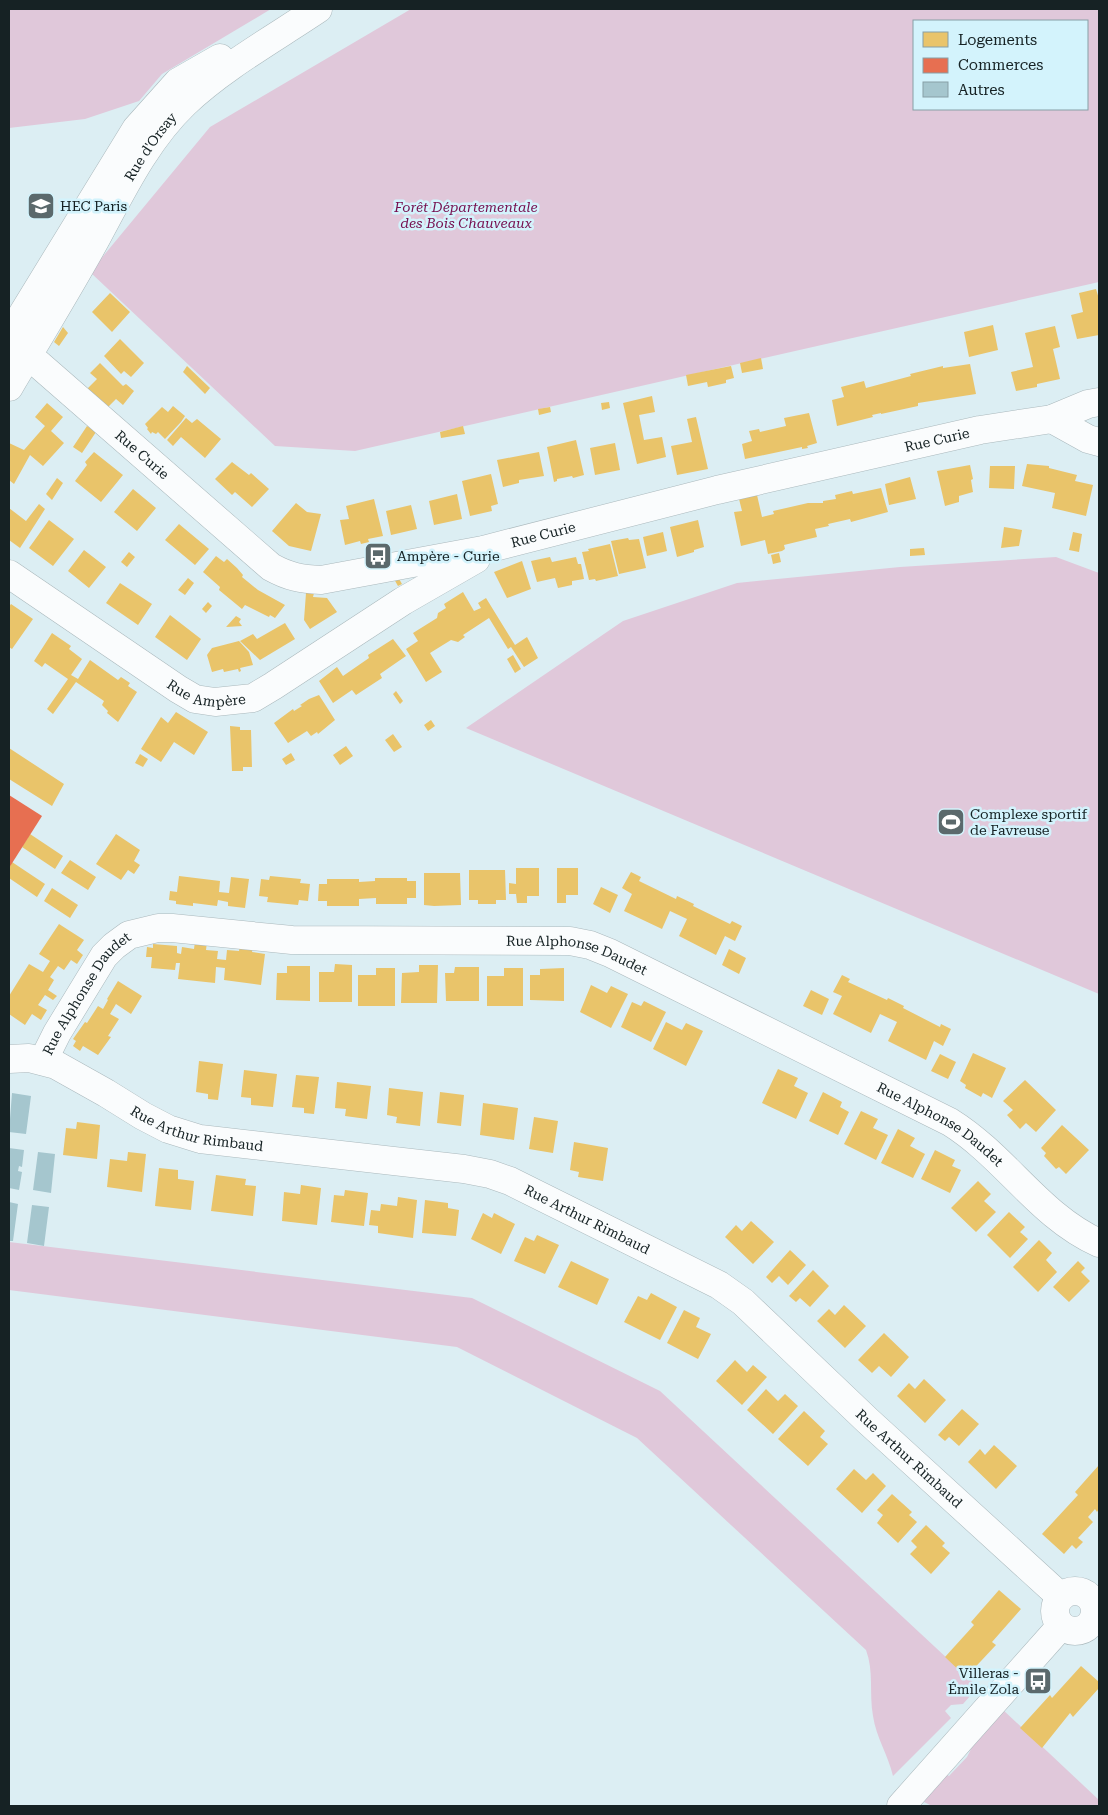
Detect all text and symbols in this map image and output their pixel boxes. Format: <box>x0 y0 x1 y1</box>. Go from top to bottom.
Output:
legend <box>913 20 1088 110</box>
text: Logements <box>958 31 1037 49</box>
text: Commerces <box>958 56 1043 74</box>
text: Autres <box>958 81 1005 99</box>
street label: Rue d'Orsay <box>121 109 180 184</box>
school or university icon: HEC Paris <box>26 191 56 221</box>
place label: HEC Paris <box>60 198 128 214</box>
park label: Forêt Départementale des Bois Chauveaux <box>393 199 538 231</box>
street label: Rue Curie <box>903 425 971 455</box>
street label: Rue Curie <box>112 427 173 483</box>
street label: Rue Curie <box>509 519 578 551</box>
bus stop icon: Ampère - Curie <box>363 541 393 571</box>
place label: Ampère - Curie <box>397 548 500 564</box>
street label: Rue Ampère <box>164 676 247 710</box>
place label: Complexe sportif de Favreuse <box>970 806 1088 838</box>
sports icon: Complexe sportif de Favreuse <box>936 807 966 837</box>
street label: Rue Alphonse Daudet <box>39 929 134 1058</box>
street label: Rue Alphonse Daudet <box>506 933 650 978</box>
street label: Rue Alphonse Daudet <box>874 1079 1007 1169</box>
street label: Rue Arthur Rimbaud <box>128 1102 264 1154</box>
street label: Rue Arthur Rimbaud <box>522 1181 653 1257</box>
street label: Rue Arthur Rimbaud <box>853 1406 966 1511</box>
place label: Villeras - Émile Zola <box>948 1665 1019 1697</box>
bus stop icon: Villeras - Émile Zola <box>1023 1666 1053 1696</box>

